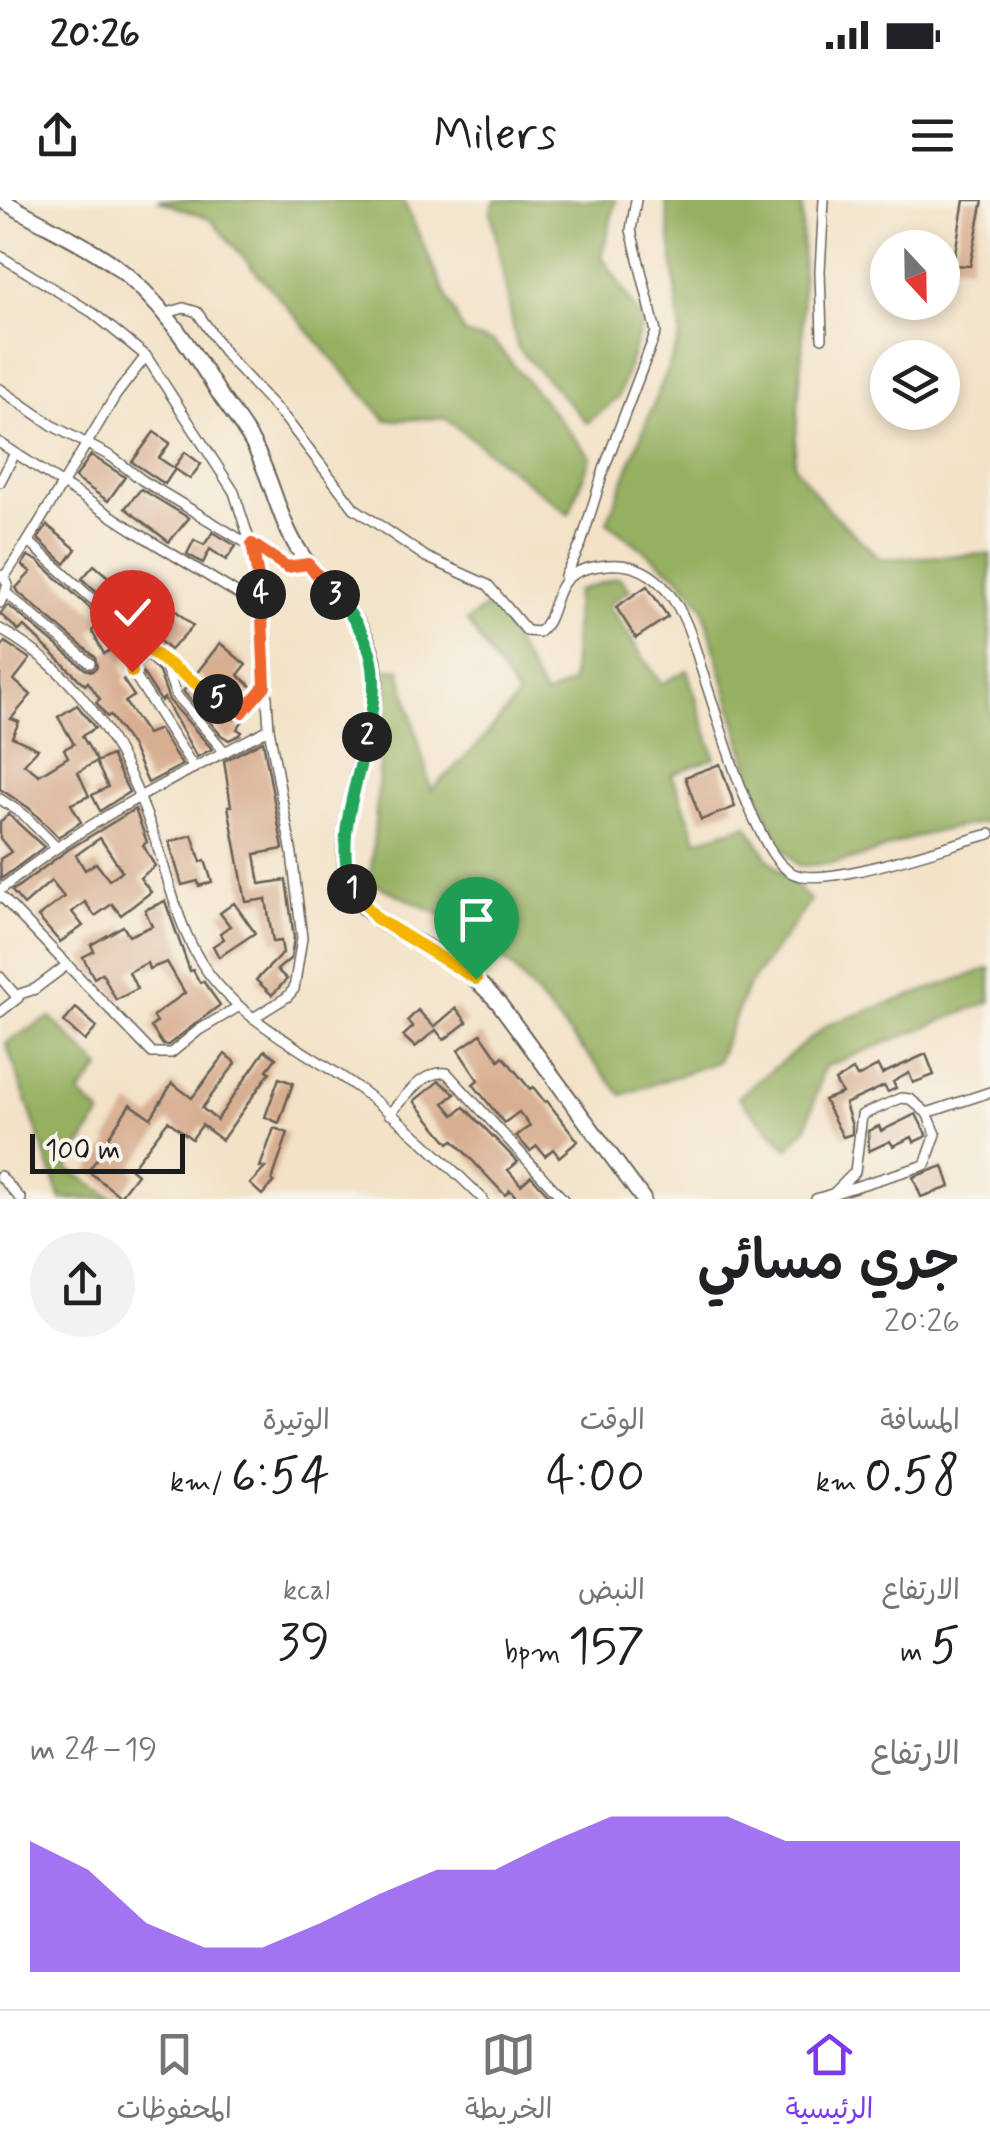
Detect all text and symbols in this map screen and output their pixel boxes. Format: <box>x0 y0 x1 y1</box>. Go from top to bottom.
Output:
text: 20:26 <box>50 11 140 60</box>
text: Milers <box>433 106 557 165</box>
icon: share <box>30 108 85 163</box>
icon: menu <box>905 108 960 163</box>
north arrow <box>870 230 960 320</box>
map controls <box>870 230 960 430</box>
button: layers <box>870 340 960 430</box>
pin: 4 <box>236 569 286 619</box>
pin <box>90 570 175 673</box>
pin: 3 <box>310 570 360 620</box>
text: 4 <box>253 575 269 612</box>
text: 3 <box>329 576 341 613</box>
icon: check <box>105 585 160 640</box>
pin: 5 <box>193 674 243 724</box>
text: 5 <box>210 680 226 717</box>
pin: 2 <box>342 712 392 762</box>
text: 2 <box>360 718 374 755</box>
pin: 1 <box>327 864 377 914</box>
text: 1 <box>346 870 358 907</box>
pin <box>434 877 519 980</box>
icon: arrive <box>449 892 504 947</box>
scale bar <box>30 1129 185 1174</box>
text: 100 m <box>45 1133 120 1170</box>
text: جري مسائي <box>697 1227 960 1299</box>
button: share <box>30 1232 135 1337</box>
text: 20:26 <box>884 1301 960 1343</box>
text: الوتيرة <box>262 1403 330 1440</box>
text: الوقت <box>580 1403 645 1440</box>
text: المسافة <box>880 1403 960 1440</box>
text: 6:54 <box>231 1444 330 1510</box>
text: 4:00 <box>546 1444 645 1510</box>
text: 0.58 <box>864 1444 960 1510</box>
text: /km <box>170 1465 231 1502</box>
text: km <box>816 1465 864 1502</box>
text: kcal <box>283 1573 330 1610</box>
text: النبض <box>578 1573 645 1610</box>
text: الارتفاع <box>881 1573 960 1610</box>
text: 39 <box>278 1610 330 1676</box>
text: 157 <box>568 1614 645 1680</box>
text: 5 <box>930 1614 960 1680</box>
text: bpm <box>504 1635 568 1672</box>
text: m <box>900 1635 930 1672</box>
text: 19–24 m <box>30 1729 157 1771</box>
text: الارتفاع <box>870 1734 960 1776</box>
tab: المحفوظات <box>117 2027 232 2133</box>
tab: الخريطة <box>465 2027 552 2133</box>
tab: الرئيسية <box>786 2027 873 2133</box>

